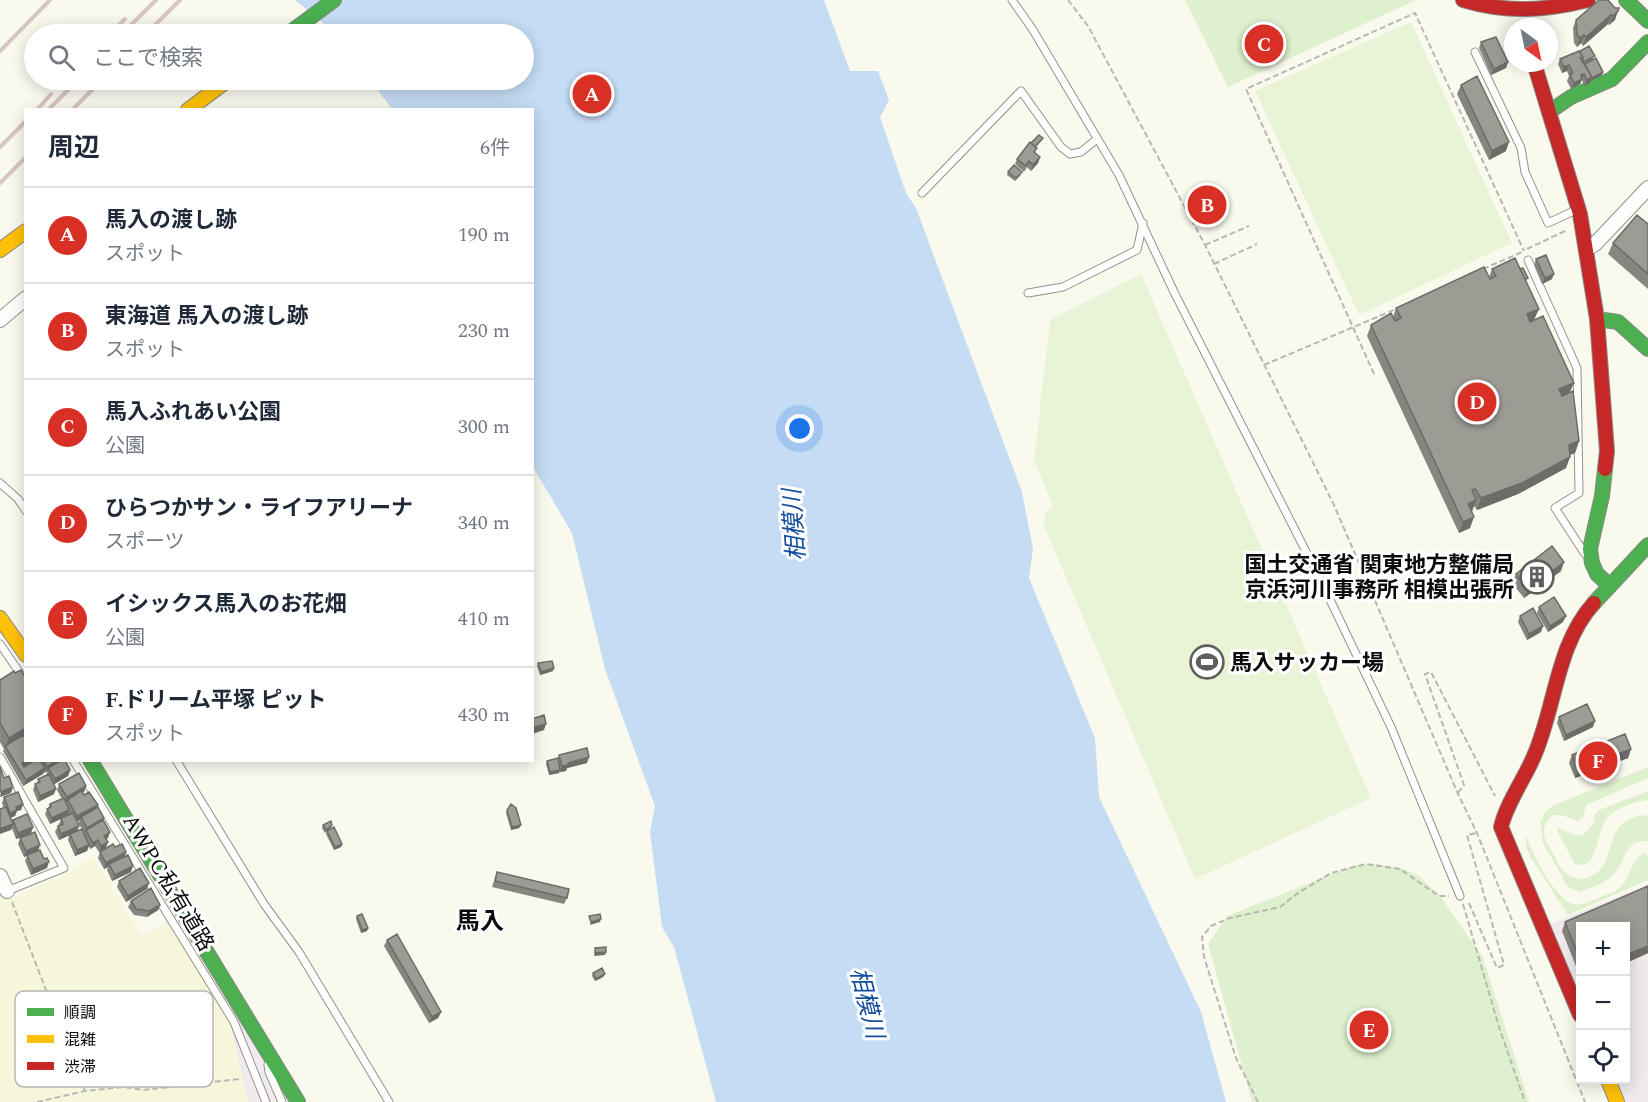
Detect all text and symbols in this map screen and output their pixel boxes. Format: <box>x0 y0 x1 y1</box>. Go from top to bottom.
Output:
north arrow <box>1504 18 1558 72</box>
pin: C <box>1244 22 1284 66</box>
search box <box>24 24 534 90</box>
icon: search <box>45 41 78 74</box>
text: ここで検索 <box>93 42 203 75</box>
pin: A <box>572 72 612 116</box>
text: 周辺 <box>48 128 100 168</box>
text: 6件 <box>480 133 510 163</box>
pin: B <box>1188 182 1226 228</box>
text: 馬入の渡し跡 <box>105 204 237 237</box>
text: A <box>60 220 75 250</box>
text: 190 m <box>458 220 510 250</box>
text: スポット <box>105 239 185 269</box>
text: 東海道 馬入の渡し跡 <box>105 300 309 333</box>
text: B <box>60 316 75 346</box>
text: 230 m <box>458 316 510 346</box>
text: スポット <box>105 335 185 365</box>
pin: D <box>1458 380 1496 424</box>
text: 馬入ふれあい公園 <box>105 396 281 429</box>
text: C <box>60 412 75 442</box>
text: 300 m <box>458 412 510 442</box>
your location <box>785 414 814 443</box>
text: 公園 <box>105 431 145 461</box>
water label: 相模川 <box>774 485 815 562</box>
text: ひらつかサン・ライフアリーナ <box>105 492 413 525</box>
text: D <box>59 508 76 538</box>
text: 340 m <box>458 508 510 538</box>
text: スポーツ <box>105 527 185 557</box>
place label: 国土交通省 関東地方整備局 京浜河川事務所 相模出張所 <box>1244 549 1514 607</box>
building icon: 国土交通省 関東地方整備局 京浜河川事務所 相模出張所 <box>1519 559 1555 595</box>
text: イシックス馬入のお花畑 <box>105 588 346 621</box>
text: E <box>61 604 74 634</box>
text: 410 m <box>458 604 510 634</box>
text: 公園 <box>105 623 145 653</box>
sports icon: 馬入サッカー場 <box>1189 644 1225 680</box>
place label: 馬入サッカー場 <box>1230 647 1384 680</box>
text: F.ドリーム平塚 ピット <box>105 684 326 717</box>
text: F <box>61 700 74 730</box>
text: 430 m <box>458 700 510 730</box>
text: スポット <box>105 719 185 749</box>
pin: F <box>1578 738 1618 783</box>
street label: AWPC私有道路 <box>114 808 222 958</box>
district label: 馬入 <box>456 904 504 940</box>
map controls <box>1576 922 1630 1084</box>
button: + <box>1576 922 1630 976</box>
water label: 相模川 <box>840 964 893 1045</box>
button: − <box>1576 976 1630 1030</box>
legend <box>15 991 213 1087</box>
text: 順調 <box>64 1001 96 1025</box>
pin: E <box>1350 1008 1388 1052</box>
text: 混雑 <box>64 1028 96 1052</box>
button: locate <box>1576 1030 1630 1084</box>
text: 渋滞 <box>64 1055 96 1079</box>

